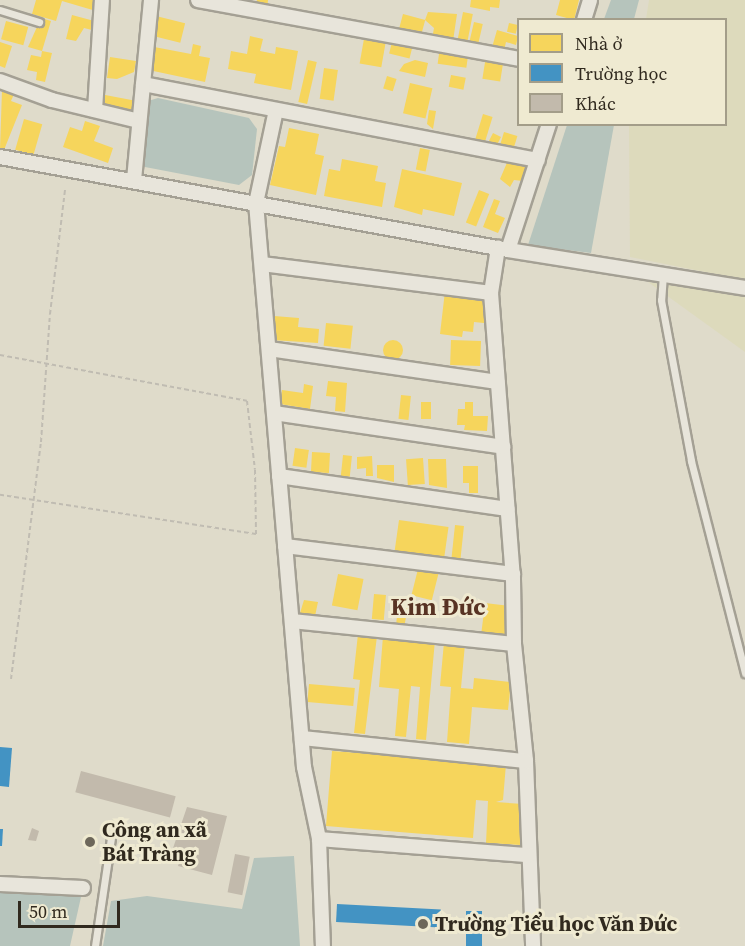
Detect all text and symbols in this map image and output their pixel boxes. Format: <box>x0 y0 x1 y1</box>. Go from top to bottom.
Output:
legend <box>517 18 727 126</box>
text: Nhà ở <box>575 31 622 56</box>
text: Trường học <box>575 61 667 86</box>
text: Khác <box>575 91 616 116</box>
district label: Kim Đức <box>391 593 485 621</box>
place label: Công an xã Bát Tràng <box>102 817 207 867</box>
marker: Công an xã Bát Tràng <box>83 835 97 849</box>
scale bar <box>21 889 123 927</box>
text: 50 m <box>29 899 67 924</box>
place label: Trường Tiểu học Văn Đức <box>435 911 678 937</box>
marker: Trường Tiểu học Văn Đức <box>416 917 430 931</box>

